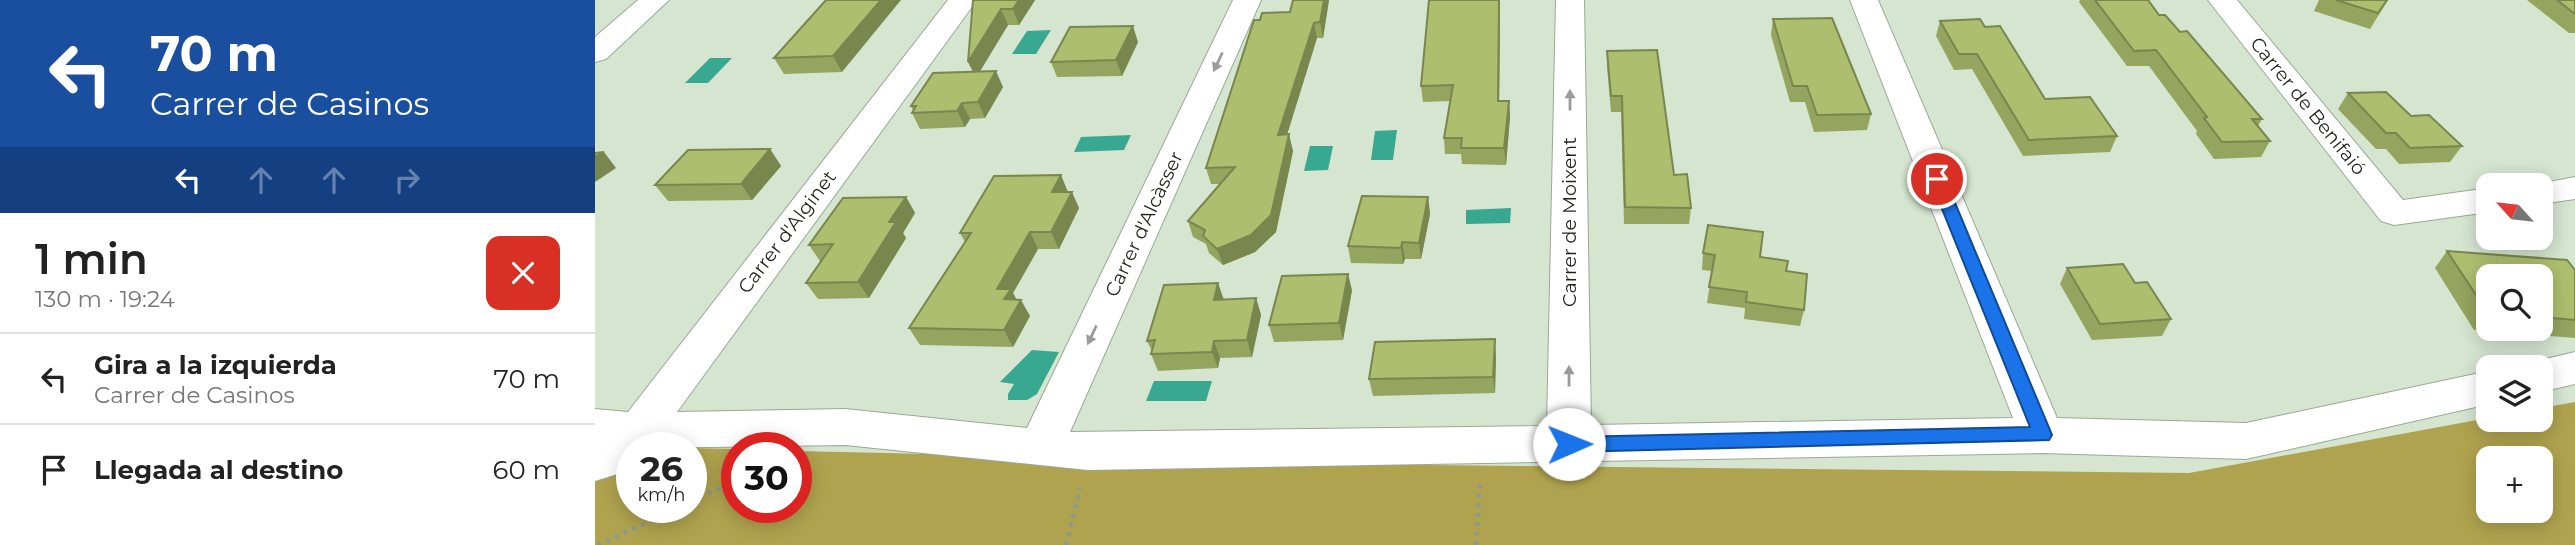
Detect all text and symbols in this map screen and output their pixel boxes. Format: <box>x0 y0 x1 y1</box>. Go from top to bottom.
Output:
text: 70 m <box>150 24 278 83</box>
icon: left <box>35 28 126 119</box>
street label: Carrer de Benifaió <box>2245 32 2371 180</box>
one-way arrow <box>1212 52 1224 72</box>
text: Carrer de Casinos <box>150 84 429 123</box>
one-way arrow <box>1564 88 1576 110</box>
street label: Carrer de Moixent <box>1558 137 1581 307</box>
street label: Carrer d'Alcàsser <box>1100 148 1188 300</box>
pin <box>1907 149 1967 209</box>
icon: arrive <box>1918 160 1956 198</box>
icon: left <box>169 161 207 199</box>
icon: ahead <box>242 161 280 199</box>
icon: ahead <box>315 161 353 199</box>
icon: right <box>388 161 426 199</box>
street label: Carrer d'Alginet <box>733 166 841 298</box>
north arrow <box>2476 173 2553 250</box>
map controls <box>2476 173 2553 523</box>
text: 1 min <box>35 233 148 285</box>
button: close <box>486 236 560 310</box>
button: search <box>2476 264 2553 341</box>
text: 130 m · 19:24 <box>35 285 175 313</box>
one-way arrow <box>1086 325 1098 345</box>
text: Gira a la izquierda <box>94 349 337 381</box>
button: layers <box>2476 355 2553 432</box>
icon: left <box>35 360 73 398</box>
text: 70 m <box>494 363 560 395</box>
one-way arrow <box>1563 365 1575 387</box>
text: Carrer de Casinos <box>94 381 295 409</box>
position arrow <box>1532 407 1606 481</box>
speed limit sign: 30 <box>721 432 812 523</box>
button: + <box>2476 446 2553 523</box>
text: 26 <box>640 447 683 490</box>
icon: arrive <box>35 451 73 489</box>
text: Llegada al destino <box>94 454 343 486</box>
text: 60 m <box>493 454 560 486</box>
text: km/h <box>637 484 686 506</box>

